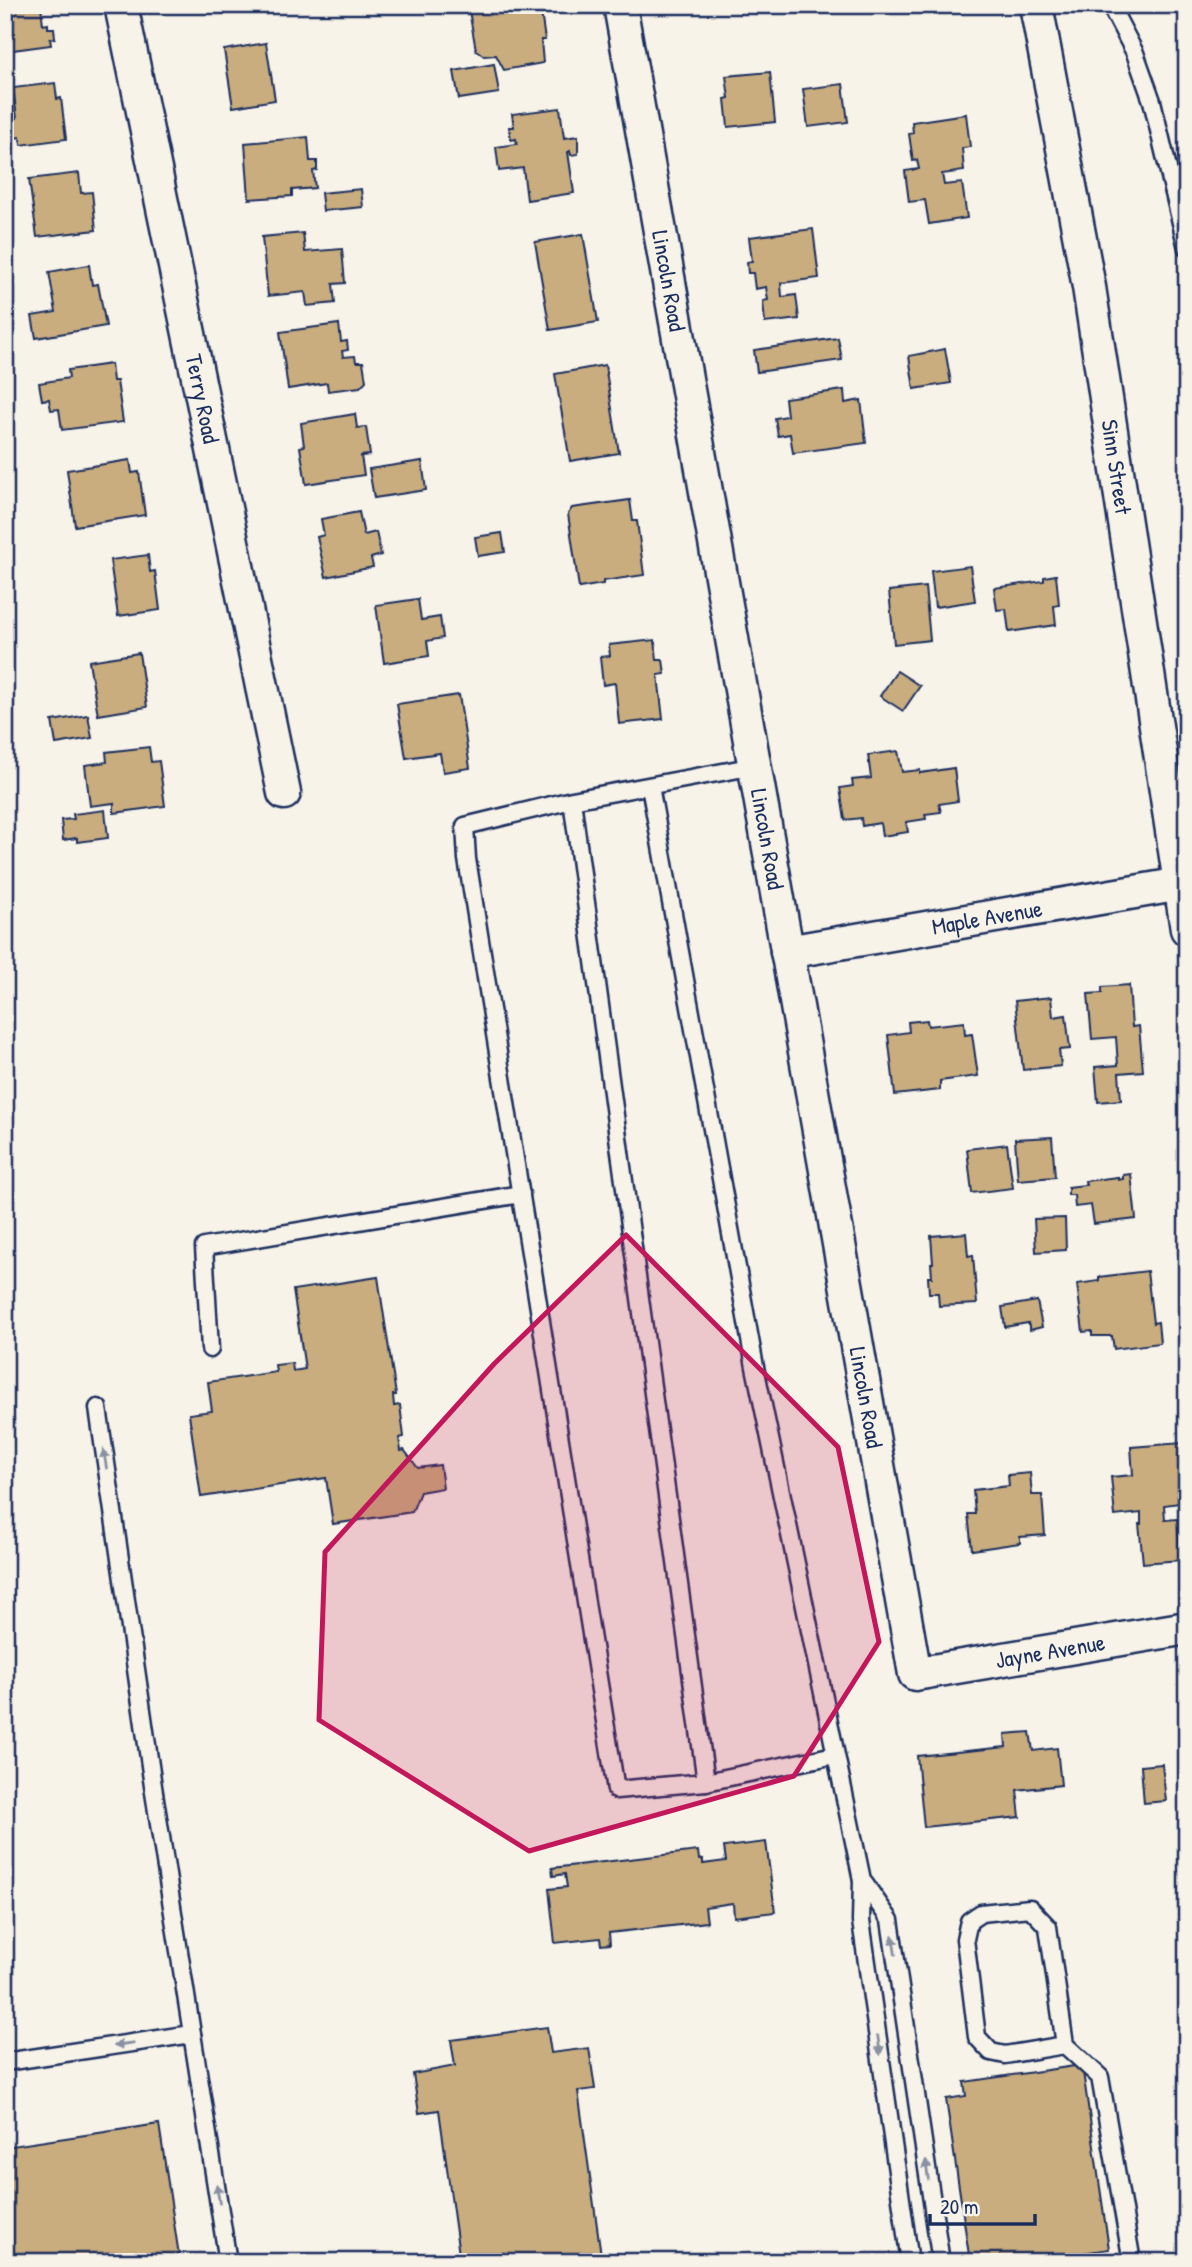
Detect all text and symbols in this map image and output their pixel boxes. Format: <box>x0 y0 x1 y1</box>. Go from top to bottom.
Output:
street label: Lincoln Road <box>645 228 693 334</box>
street label: Terry Road <box>179 351 227 446</box>
street label: Sinn Street <box>1094 417 1140 517</box>
street label: Lincoln Road <box>744 786 792 892</box>
street label: Maple Avenue <box>929 892 1045 942</box>
street label: Lincoln Road <box>842 1344 891 1450</box>
one-way arrow <box>100 1448 111 1470</box>
street label: Jayne Avenue <box>993 1626 1107 1675</box>
one-way arrow <box>888 1934 899 1956</box>
one-way arrow <box>874 2034 885 2056</box>
one-way arrow <box>113 2039 135 2050</box>
one-way arrow <box>921 2159 932 2181</box>
one-way arrow <box>212 2183 223 2205</box>
scale bar <box>930 2183 1034 2227</box>
text: 20 m <box>940 2192 978 2221</box>

